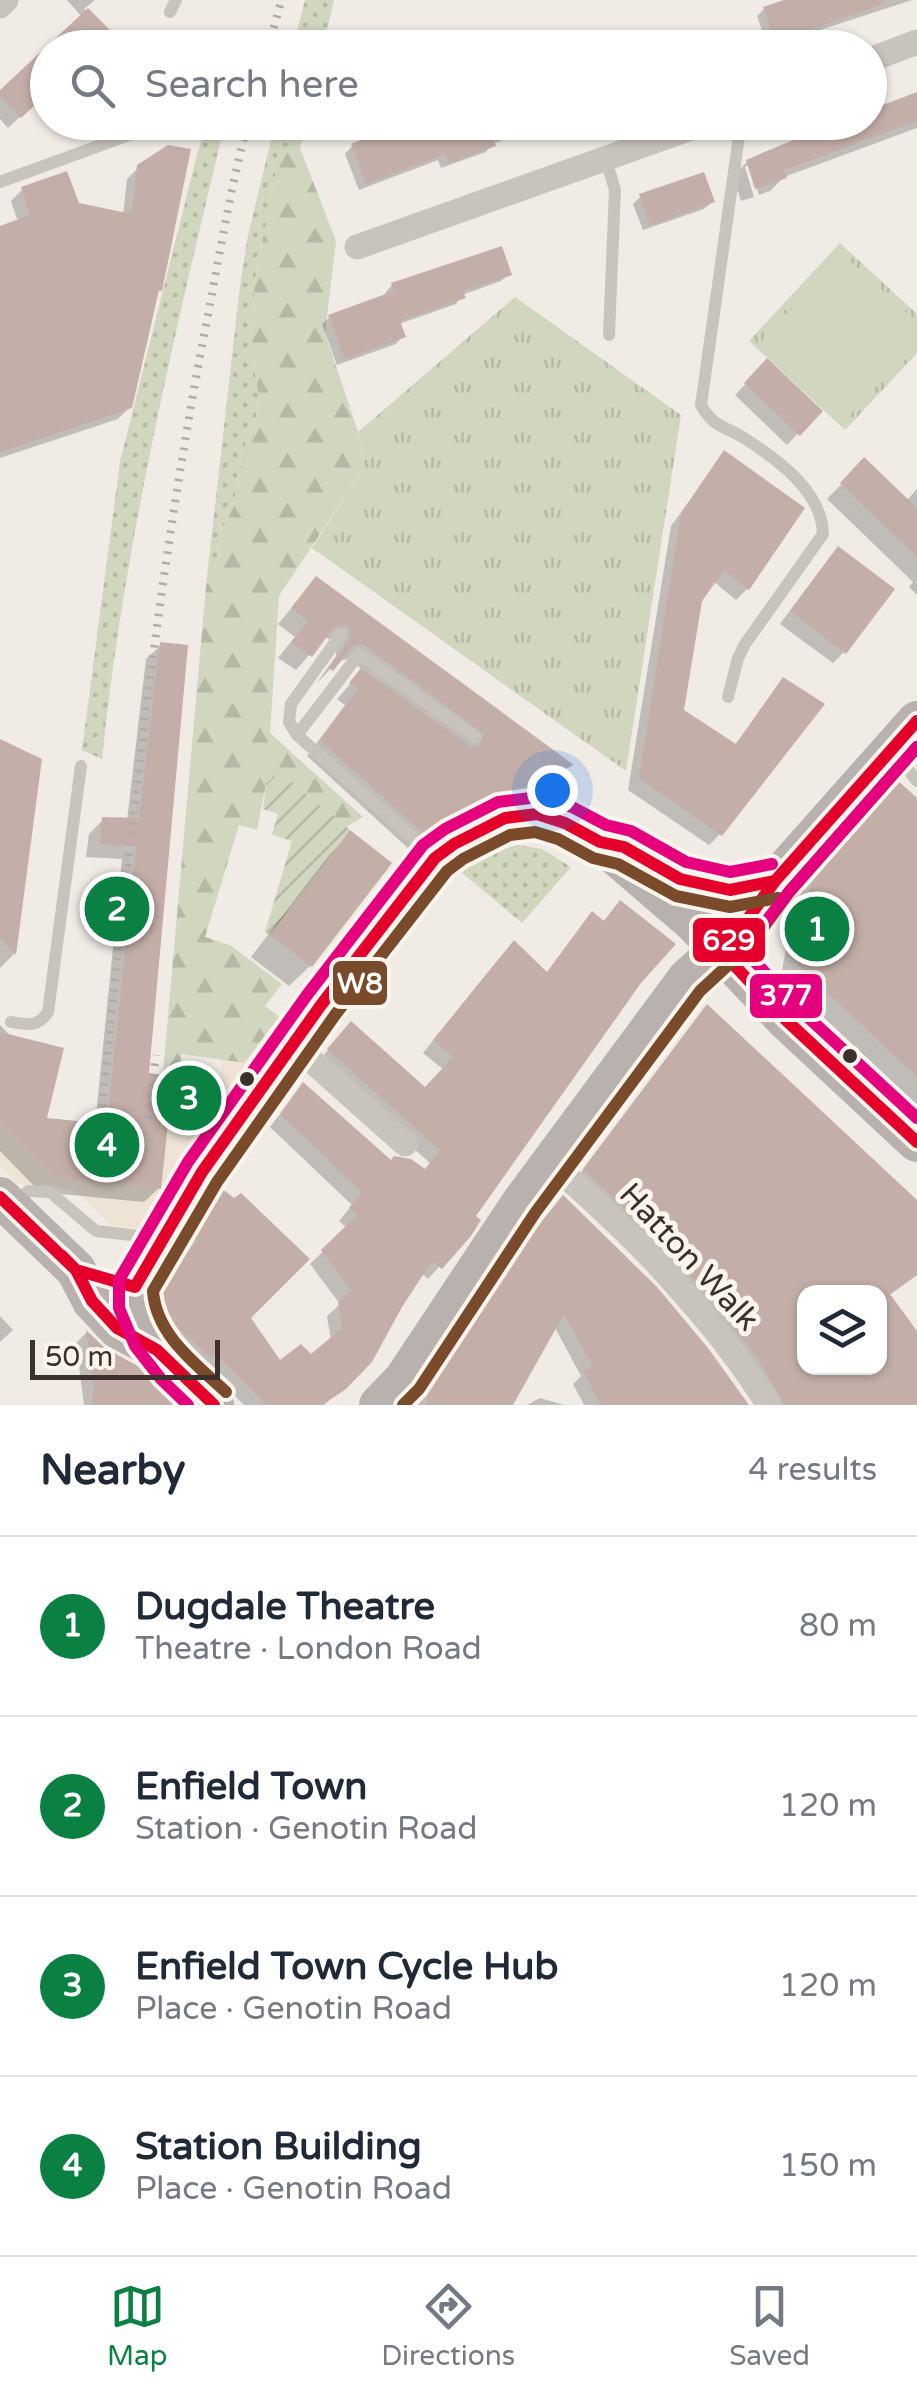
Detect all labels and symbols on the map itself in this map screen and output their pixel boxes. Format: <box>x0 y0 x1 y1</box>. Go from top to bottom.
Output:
your location <box>527 765 578 816</box>
pin: 2 <box>84 872 150 946</box>
pin: 1 <box>784 892 850 966</box>
line badge: 629 <box>691 916 767 964</box>
text: 629 <box>703 924 755 958</box>
line badge: W8 <box>331 959 389 1007</box>
text: W8 <box>337 967 383 1001</box>
line badge: 377 <box>748 972 824 1020</box>
text: 377 <box>760 979 812 1013</box>
unlabelled marker <box>840 1046 860 1066</box>
pin: 3 <box>156 1060 222 1136</box>
unlabelled marker <box>237 1069 257 1089</box>
pin: 4 <box>74 1108 140 1182</box>
street label: Hatton Walk <box>611 1175 767 1339</box>
scale bar <box>30 1335 220 1380</box>

